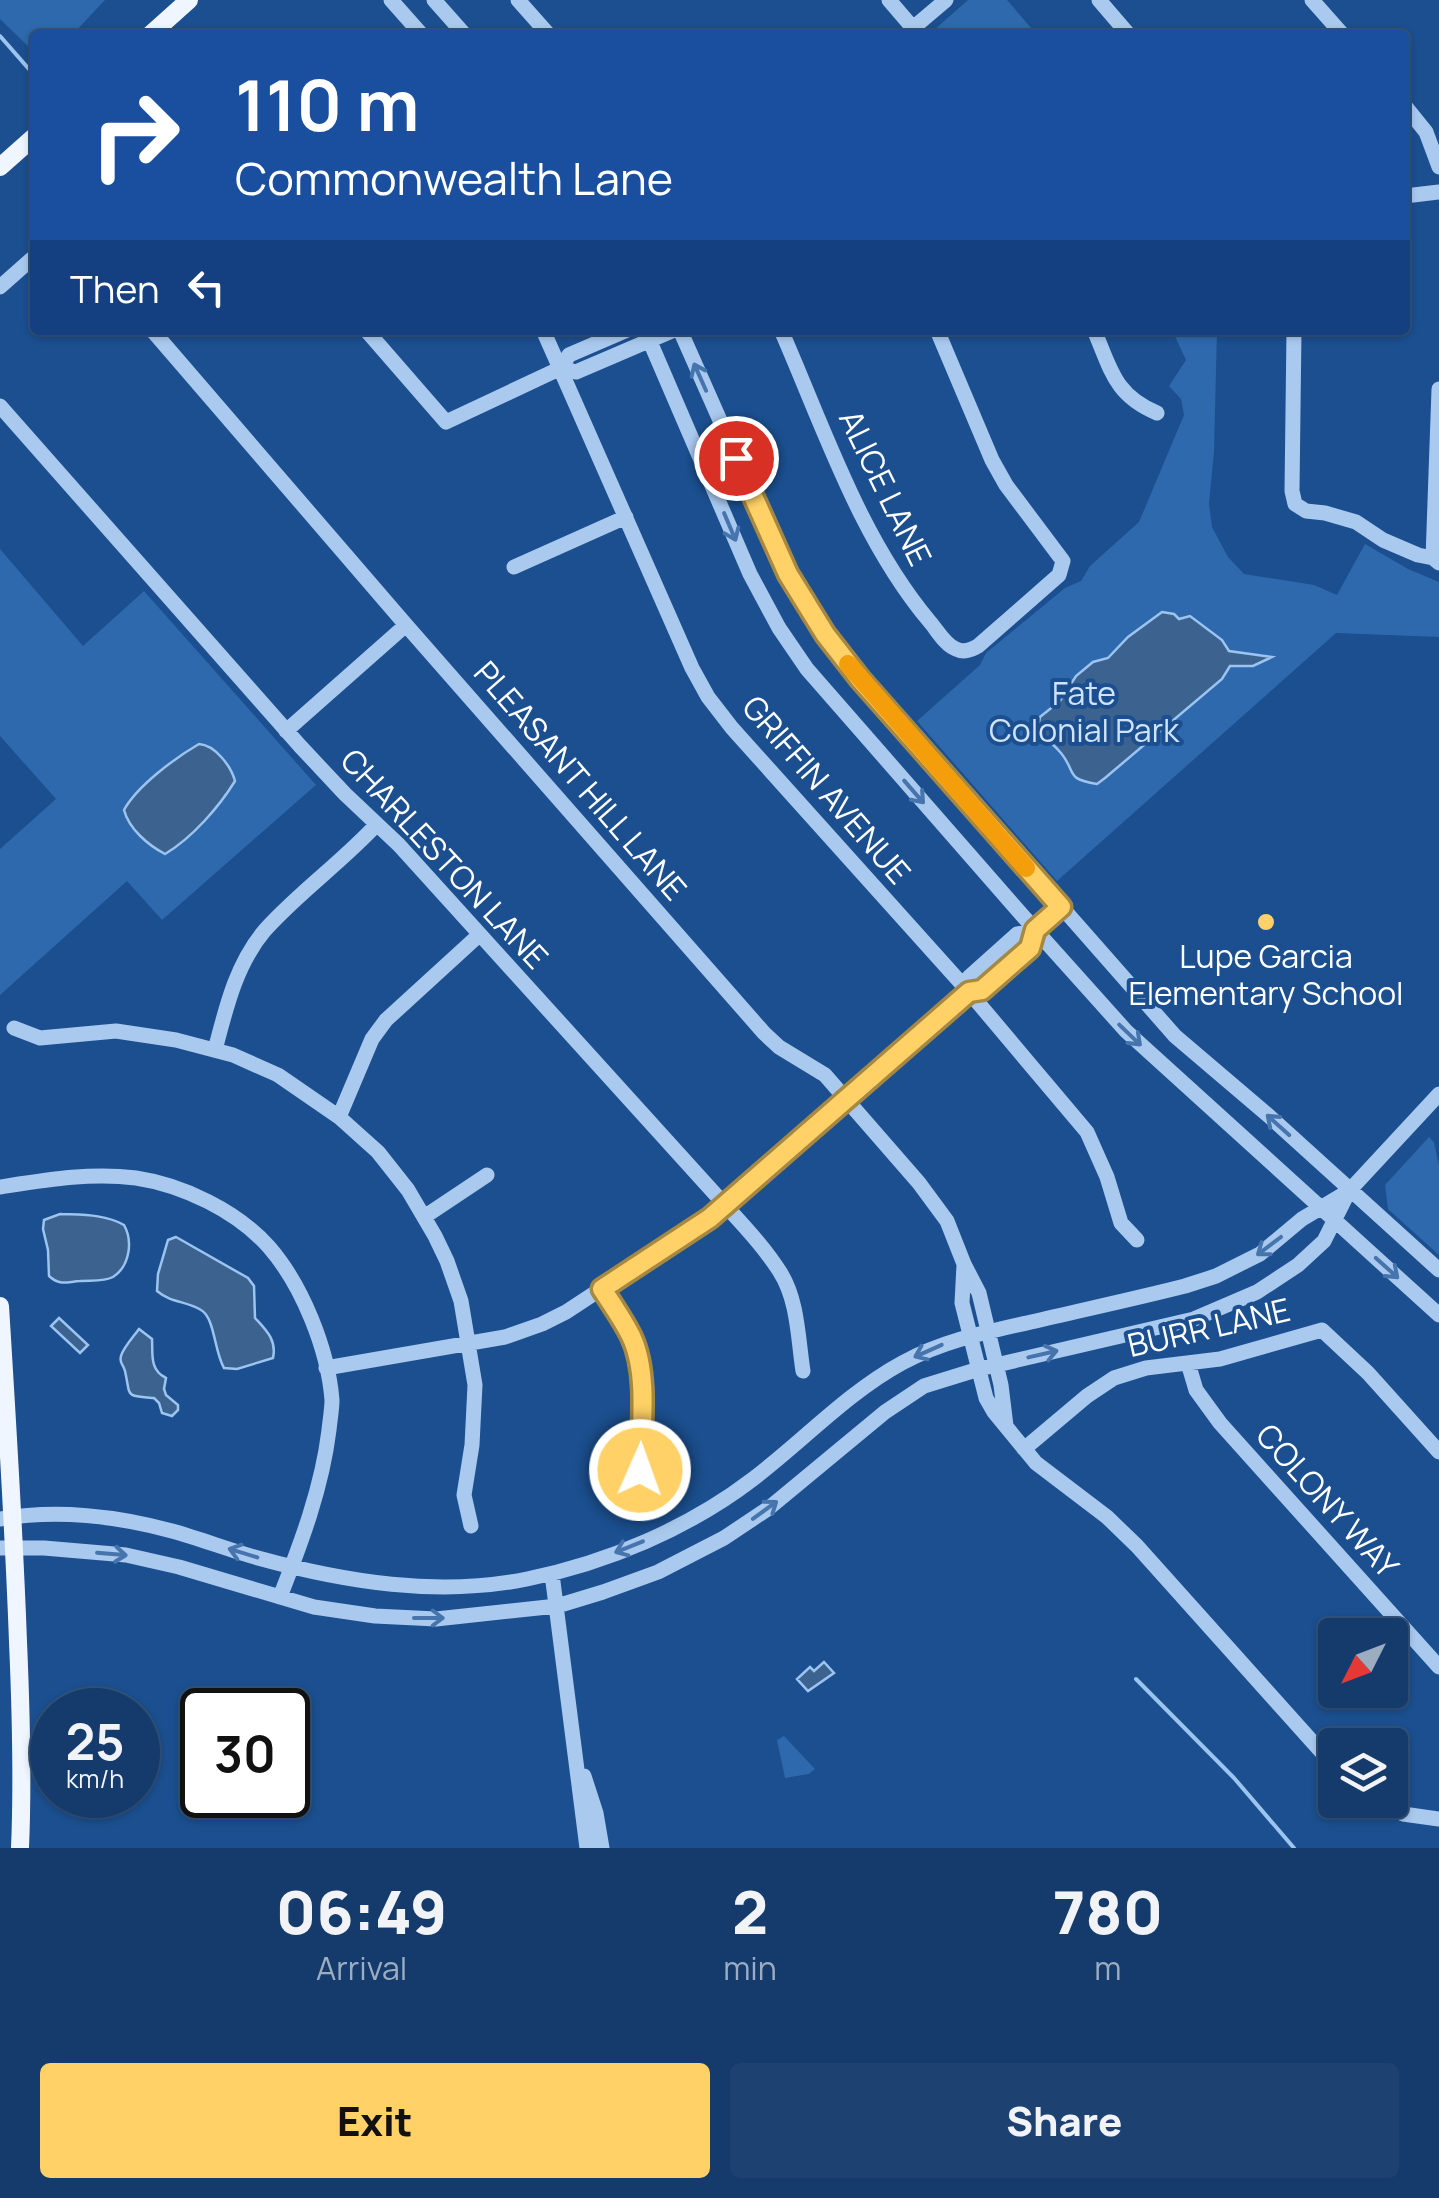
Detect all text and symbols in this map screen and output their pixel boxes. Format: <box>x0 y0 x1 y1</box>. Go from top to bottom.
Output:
text: 110 m <box>235 56 419 152</box>
icon: right <box>70 70 200 200</box>
text: Commonwealth Lane <box>235 147 673 209</box>
icon: left <box>179 260 234 315</box>
text: Then <box>70 262 159 314</box>
one-way arrow <box>690 363 709 393</box>
street label: ALICE LANE <box>829 402 943 573</box>
pin <box>694 416 779 501</box>
icon: arrive <box>709 431 764 486</box>
one-way arrow <box>722 511 740 542</box>
street label: PLEASANT HILL LANE <box>465 651 697 909</box>
park label: Fate Colonial Park <box>989 671 1180 752</box>
street label: GRIFFIN AVENUE <box>733 686 921 893</box>
street label: CHARLESTON LANE <box>331 739 558 978</box>
one-way arrow <box>902 779 925 804</box>
marker: Lupe Garcia Elementary School <box>1255 911 1277 933</box>
place label: Lupe Garcia Elementary School <box>1128 934 1404 1015</box>
one-way arrow <box>1118 1022 1142 1046</box>
one-way arrow <box>1266 1113 1291 1136</box>
one-way arrow <box>1256 1235 1283 1256</box>
one-way arrow <box>1374 1256 1399 1279</box>
street label: BURR LANE <box>1123 1287 1294 1367</box>
one-way arrow <box>913 1343 944 1361</box>
one-way arrow <box>1026 1344 1058 1362</box>
street label: COLONY WAY <box>1247 1414 1409 1587</box>
position arrow <box>588 1418 692 1522</box>
one-way arrow <box>751 1499 779 1520</box>
one-way arrow <box>614 1540 644 1558</box>
one-way arrow <box>227 1543 259 1561</box>
one-way arrow <box>95 1544 128 1563</box>
one-way arrow <box>412 1609 445 1628</box>
north arrow <box>1318 1618 1408 1708</box>
map controls <box>1318 1618 1408 1818</box>
speed limit sign: 30 <box>180 1688 310 1818</box>
text: 25 <box>65 1707 125 1775</box>
button: layers <box>1318 1728 1408 1818</box>
text: km/h <box>66 1761 124 1796</box>
text: 06:49 <box>276 1870 447 1952</box>
text: 2 <box>732 1870 768 1952</box>
text: 780 <box>1053 1870 1163 1952</box>
text: Arrival <box>316 1946 407 1990</box>
text: min <box>723 1946 777 1990</box>
text: m <box>1094 1946 1121 1990</box>
button: Exit <box>40 2063 710 2178</box>
button: Share <box>730 2063 1399 2178</box>

